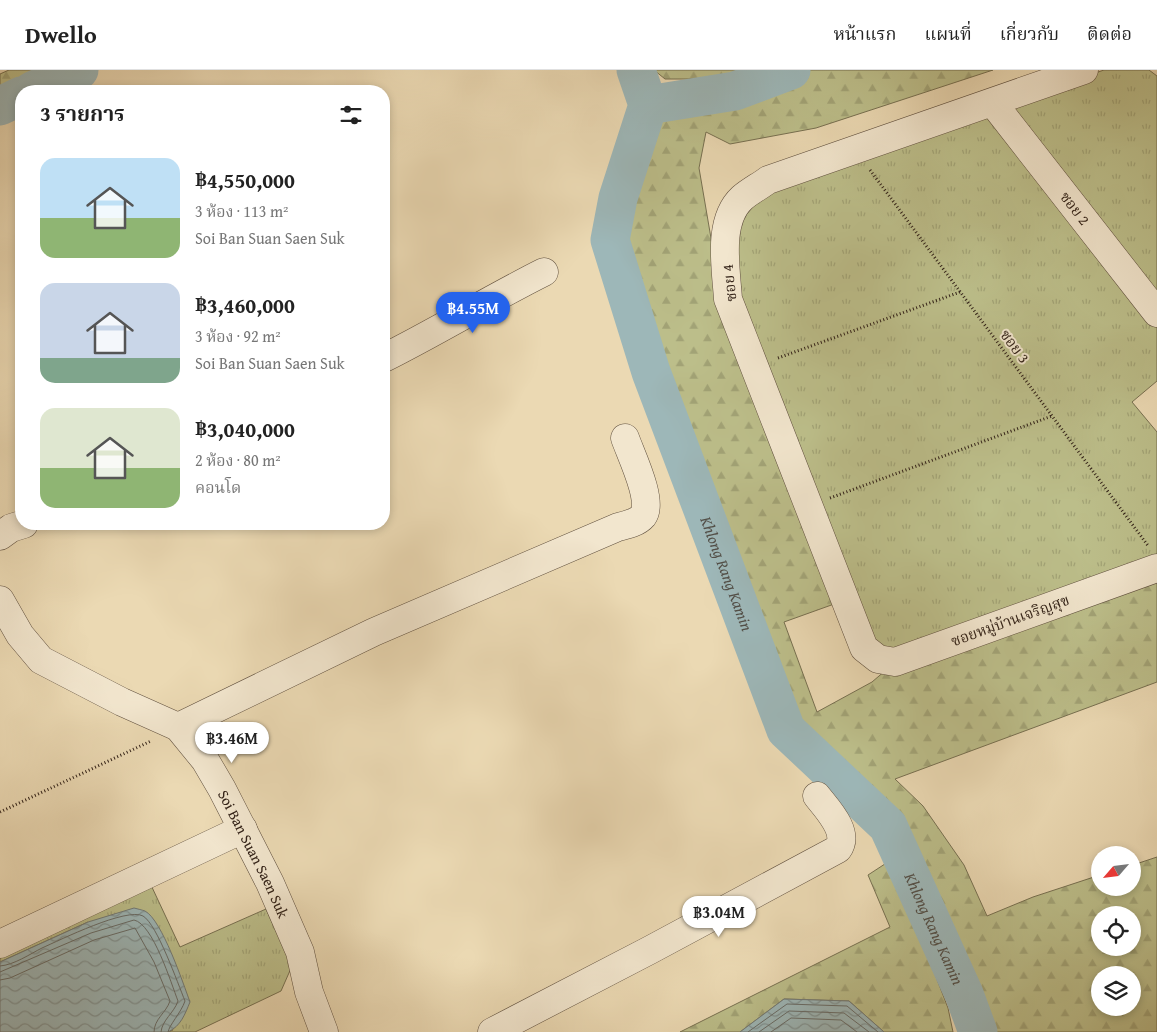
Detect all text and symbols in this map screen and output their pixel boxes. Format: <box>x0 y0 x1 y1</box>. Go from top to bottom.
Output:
text: Dwello <box>25 17 97 52</box>
text: หน้าแรก <box>833 20 896 47</box>
text: แผนที่ <box>924 20 972 47</box>
text: เกี่ยวกับ <box>1000 20 1059 47</box>
text: ติดต่อ <box>1087 20 1132 47</box>
text: 3 รายการ <box>40 98 125 129</box>
icon: filters <box>337 101 365 129</box>
text: ฿4,550,000 <box>195 165 295 196</box>
icon: home <box>80 178 140 238</box>
street label: ซอย 2 <box>1055 187 1095 229</box>
text: 3 ห้อง · 113 m² <box>195 199 288 223</box>
text: Soi Ban Suan Saen Suk <box>195 226 345 250</box>
street label: ซอย 4 <box>717 263 741 303</box>
text: ฿3,460,000 <box>195 290 295 321</box>
pin: ฿4.55M <box>432 292 514 334</box>
text: ฿4.55M <box>447 296 499 320</box>
icon: home <box>80 303 140 363</box>
text: 3 ห้อง · 92 m² <box>195 324 281 348</box>
street label: ซอย 3 <box>995 325 1035 367</box>
text: Soi Ban Suan Saen Suk <box>195 351 345 375</box>
text: ฿3,040,000 <box>195 414 295 445</box>
icon: home <box>80 428 140 488</box>
text: 2 ห้อง · 80 m² <box>195 448 281 472</box>
text: คอนโด <box>195 475 241 499</box>
water label: Khlong Rang Kamin <box>694 512 760 634</box>
street label: ซอยหมู่บ้านเจริญสุข <box>948 589 1072 652</box>
pin: ฿3.46M <box>191 722 273 764</box>
text: ฿3.46M <box>206 726 258 750</box>
street label: Soi Ban Suan Saen Suk <box>214 786 294 921</box>
north arrow <box>1091 846 1141 896</box>
map controls <box>1091 846 1141 1016</box>
water label: Khlong Rang Kamin <box>898 868 970 989</box>
pin: ฿3.04M <box>678 896 760 938</box>
text: ฿3.04M <box>693 900 745 924</box>
button: locate <box>1091 906 1141 956</box>
button: layers <box>1091 966 1141 1016</box>

